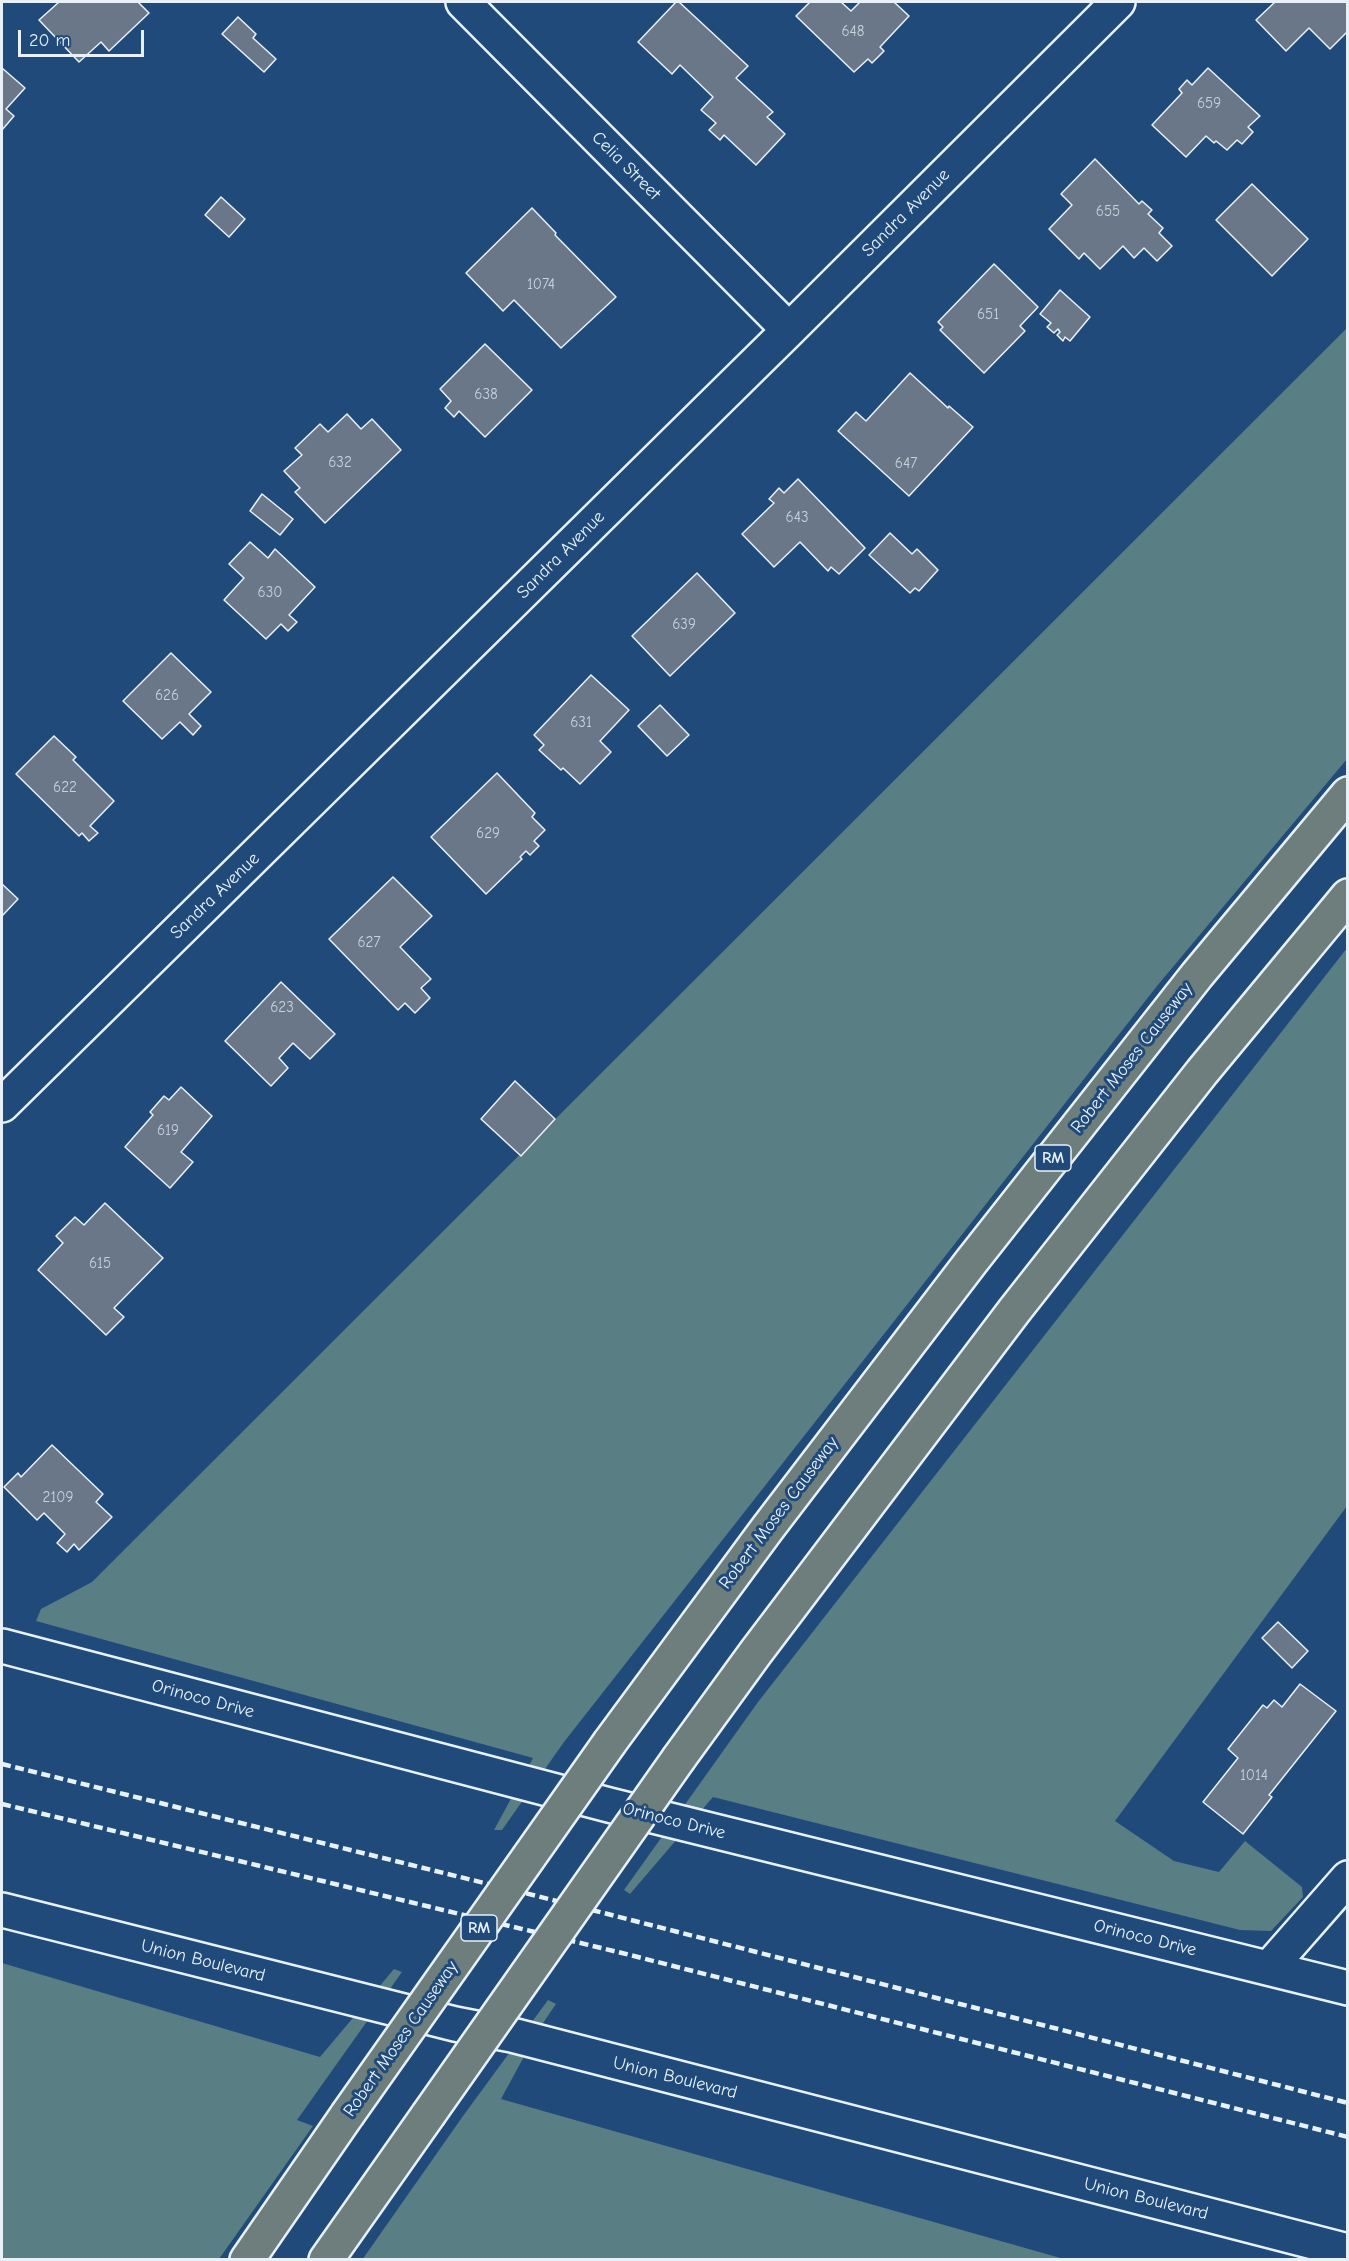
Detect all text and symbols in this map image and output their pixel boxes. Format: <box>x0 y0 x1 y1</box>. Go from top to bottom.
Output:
scale bar <box>21 18 147 56</box>
house number: 648 <box>841 23 865 41</box>
text: 20 m <box>29 30 70 51</box>
house number: 659 <box>1197 95 1221 113</box>
street label: Celia Street <box>587 127 665 205</box>
street label: Sandra Avenue <box>857 164 955 262</box>
house number: 655 <box>1096 203 1120 221</box>
house number: 1074 <box>527 276 555 294</box>
house number: 651 <box>977 306 999 324</box>
house number: 638 <box>474 386 498 404</box>
house number: 632 <box>328 454 352 472</box>
house number: 647 <box>895 455 917 473</box>
street label: Sandra Avenue <box>512 506 610 604</box>
house number: 643 <box>786 509 808 527</box>
house number: 630 <box>258 584 282 602</box>
house number: 639 <box>672 616 696 634</box>
house number: 626 <box>155 687 179 705</box>
house number: 631 <box>570 714 592 732</box>
house number: 622 <box>53 779 77 797</box>
house number: 629 <box>476 825 500 843</box>
street label: Sandra Avenue <box>166 848 264 944</box>
house number: 627 <box>357 934 381 952</box>
street label: Robert Moses Causeway <box>1066 978 1198 1138</box>
house number: 623 <box>270 999 294 1017</box>
house number: 619 <box>157 1122 179 1140</box>
road number: RM <box>1035 1145 1071 1171</box>
house number: 615 <box>89 1255 111 1273</box>
street label: Robert Moses Causeway <box>715 1433 843 1593</box>
house number: 2109 <box>43 1489 73 1507</box>
street label: Orinoco Drive <box>149 1675 257 1723</box>
house number: 1014 <box>1240 1767 1268 1785</box>
street label: Orinoco Drive <box>620 1798 728 1844</box>
road number: RM <box>461 1915 497 1941</box>
street label: Orinoco Drive <box>1091 1915 1199 1961</box>
street label: Union Boulevard <box>139 1935 267 1987</box>
street label: Robert Moses Causeway <box>339 1957 463 2121</box>
street label: Union Boulevard <box>611 2052 739 2104</box>
street label: Union Boulevard <box>1082 2173 1210 2225</box>

